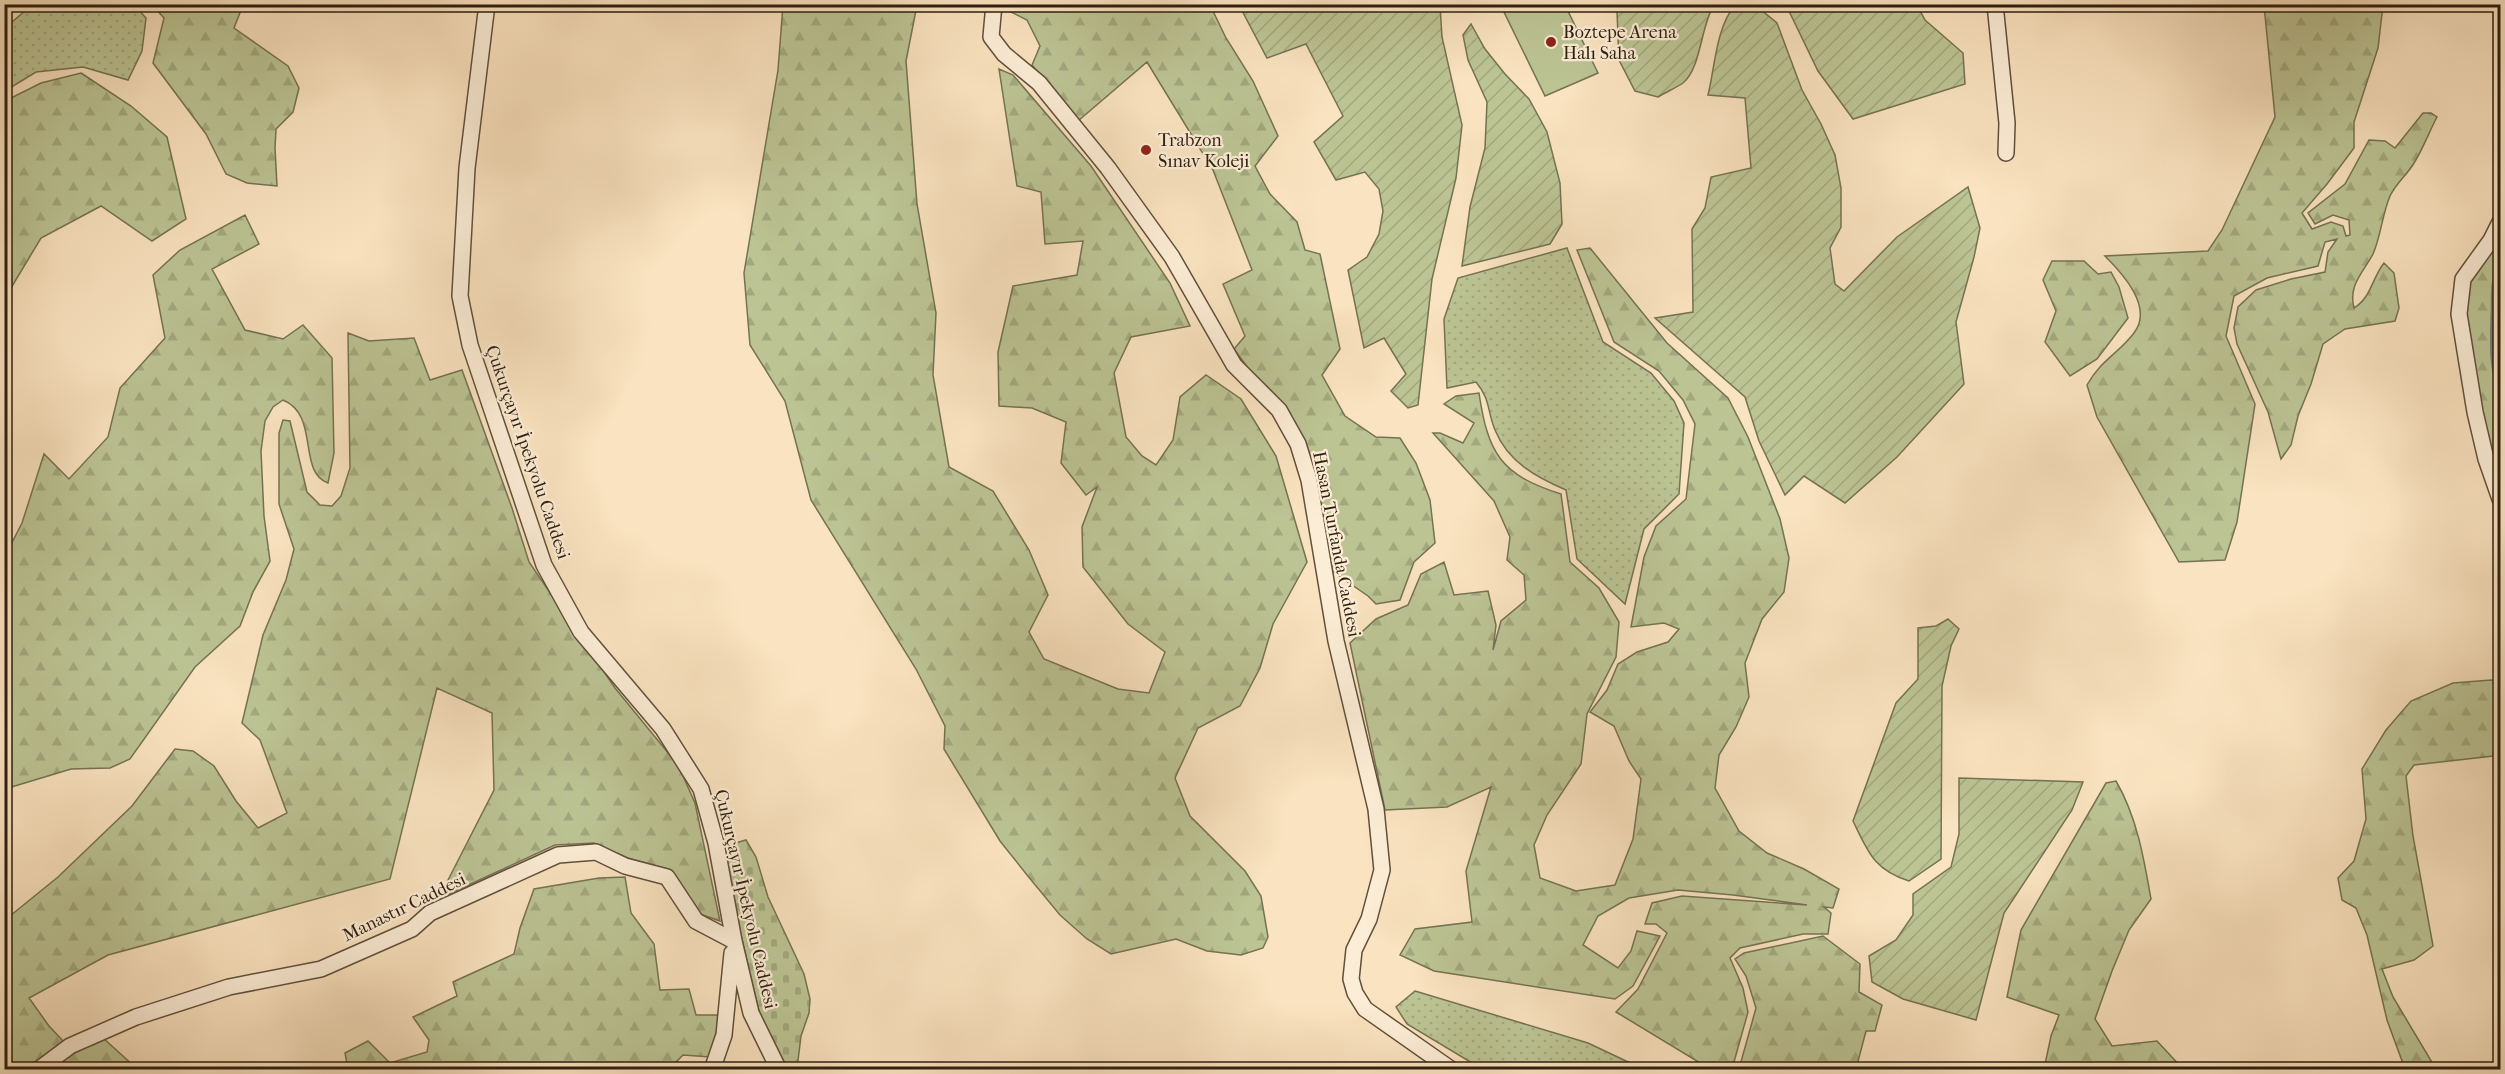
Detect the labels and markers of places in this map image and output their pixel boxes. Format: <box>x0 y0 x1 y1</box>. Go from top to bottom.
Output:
place label: Boztepe Arena Halı Saha <box>1563 22 1677 64</box>
marker: Boztepe Arena Halı Saha <box>1544 35 1558 49</box>
place label: Trabzon Sınav Koleji <box>1158 130 1250 172</box>
marker: Trabzon Sınav Koleji <box>1139 143 1153 157</box>

